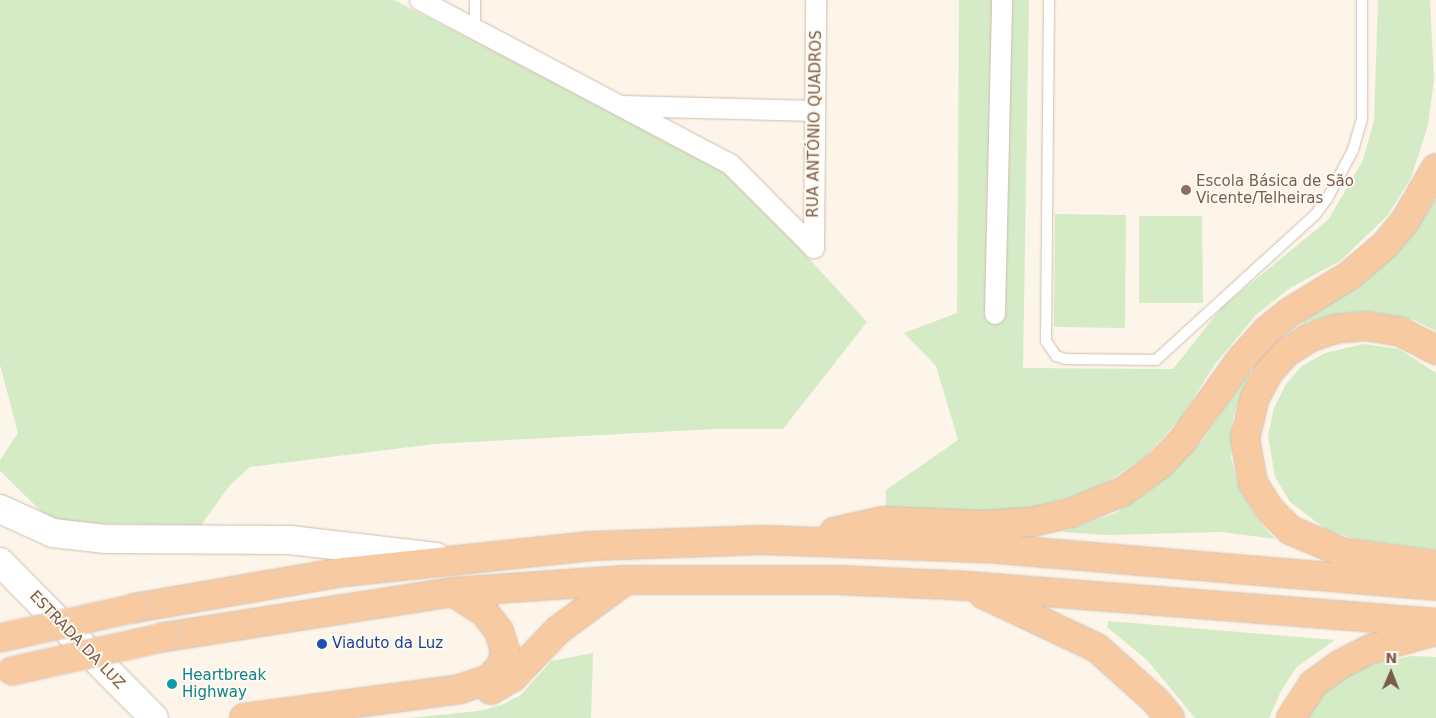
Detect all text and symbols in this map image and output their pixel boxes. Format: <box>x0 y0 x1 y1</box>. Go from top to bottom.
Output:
street label: RUA ANTÓNIO QUADROS <box>804 30 826 218</box>
place label: Escola Básica de São Vicente/Telheiras <box>1196 172 1354 207</box>
marker: Escola Básica de São Vicente/Telheiras <box>1180 184 1192 196</box>
street label: ESTRADA DA LUZ <box>26 587 128 693</box>
place label: Viaduto da Luz <box>332 635 443 653</box>
marker: Viaduto da Luz <box>316 638 328 650</box>
north arrow <box>1366 648 1416 698</box>
text: N <box>1385 650 1397 666</box>
place label: Heartbreak Highway <box>182 666 266 701</box>
marker: Heartbreak Highway <box>166 678 178 690</box>

